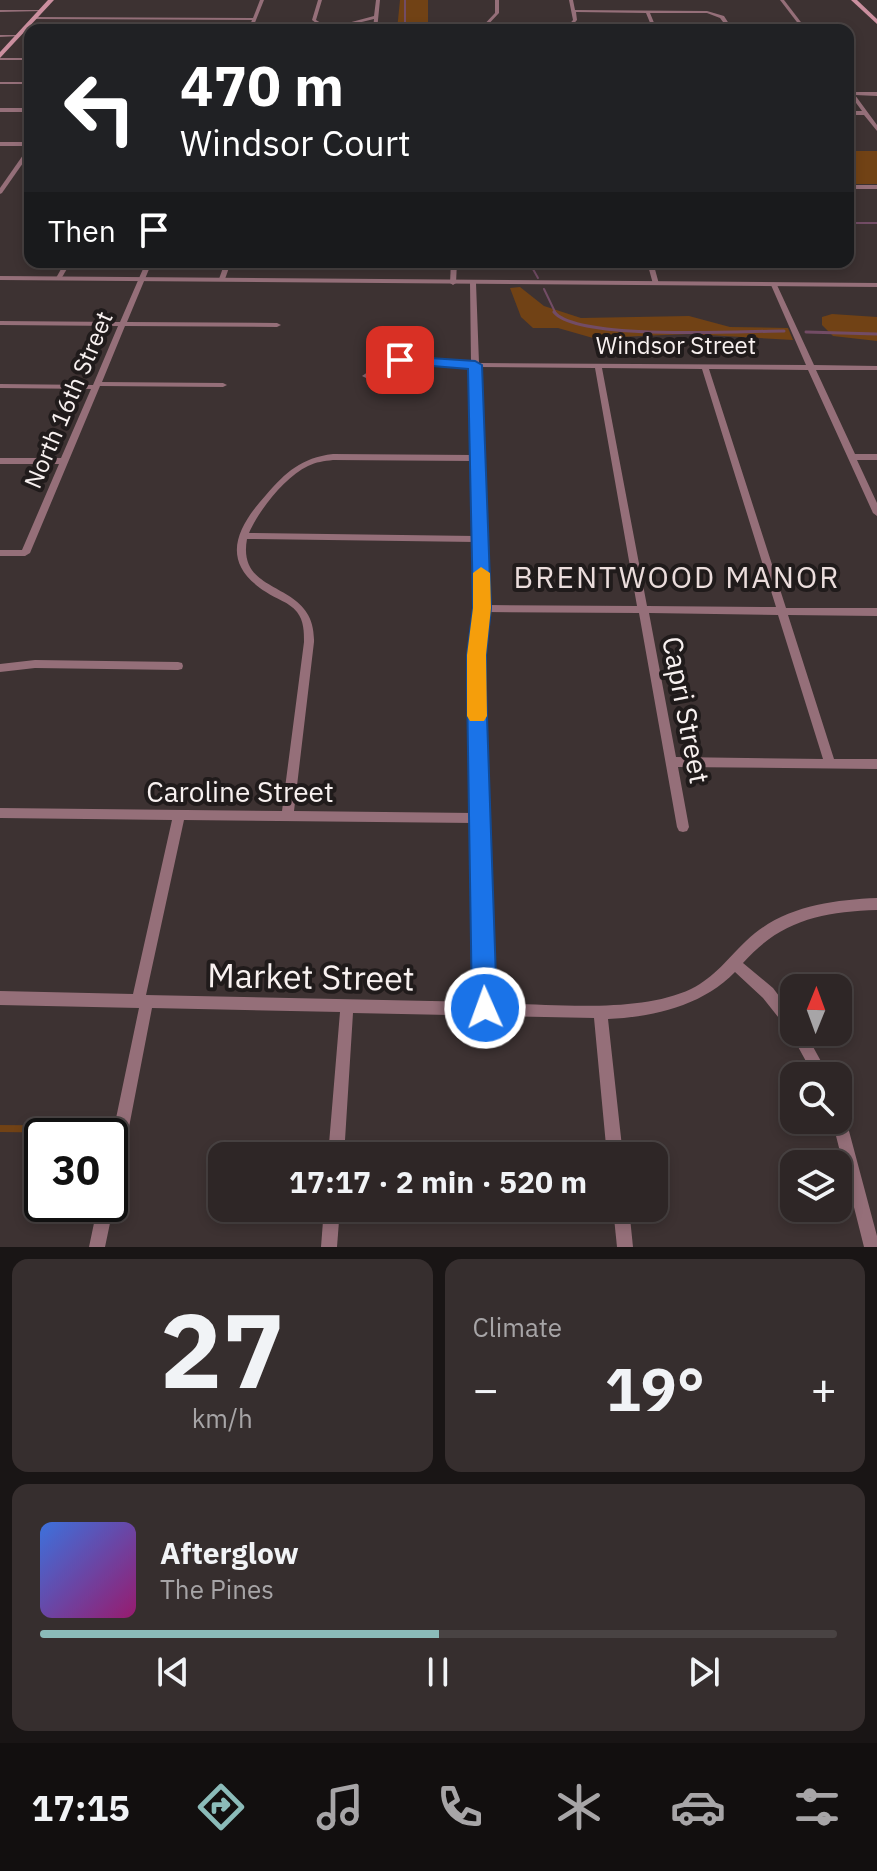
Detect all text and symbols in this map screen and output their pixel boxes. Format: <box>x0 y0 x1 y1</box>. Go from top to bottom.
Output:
text: 470 m <box>180 49 344 121</box>
icon: left <box>48 56 152 160</box>
text: Windsor Court <box>180 119 411 166</box>
icon: arrive <box>132 208 176 252</box>
text: Then <box>48 211 116 250</box>
street label: North 16th Street <box>16 306 120 493</box>
pin <box>366 326 434 394</box>
street label: Windsor Street <box>596 329 756 361</box>
icon: arrive <box>378 338 422 382</box>
district label: BRENTWOOD MANOR <box>514 557 840 596</box>
street label: Capri Street <box>654 633 719 787</box>
street label: Caroline Street <box>146 773 334 810</box>
street label: Market Street <box>207 952 415 1000</box>
position arrow <box>443 966 527 1050</box>
north arrow <box>780 974 852 1046</box>
map controls <box>780 974 852 1222</box>
button: search <box>780 1062 852 1134</box>
speed limit sign: 30 <box>24 1118 128 1222</box>
button: layers <box>780 1150 852 1222</box>
text: 17:17 · 2 min · 520 m <box>289 1162 587 1201</box>
text: 27 <box>160 1281 285 1417</box>
text: Climate <box>473 1310 562 1344</box>
text: 19° <box>605 1349 705 1428</box>
text: − <box>473 1360 499 1417</box>
text: + <box>811 1360 837 1417</box>
text: km/h <box>192 1401 253 1435</box>
text: Afterglow <box>160 1533 299 1572</box>
text: The Pines <box>160 1572 274 1606</box>
icon: previous <box>151 1650 195 1694</box>
icon: pause <box>416 1650 460 1694</box>
icon: next <box>682 1650 726 1694</box>
icon: directions <box>193 1779 249 1835</box>
icon: music <box>312 1779 368 1835</box>
icon: phone <box>432 1779 488 1835</box>
icon: climate <box>551 1779 607 1835</box>
icon: car <box>670 1779 726 1835</box>
icon: filters <box>789 1779 845 1835</box>
text: 17:15 <box>32 1784 130 1831</box>

